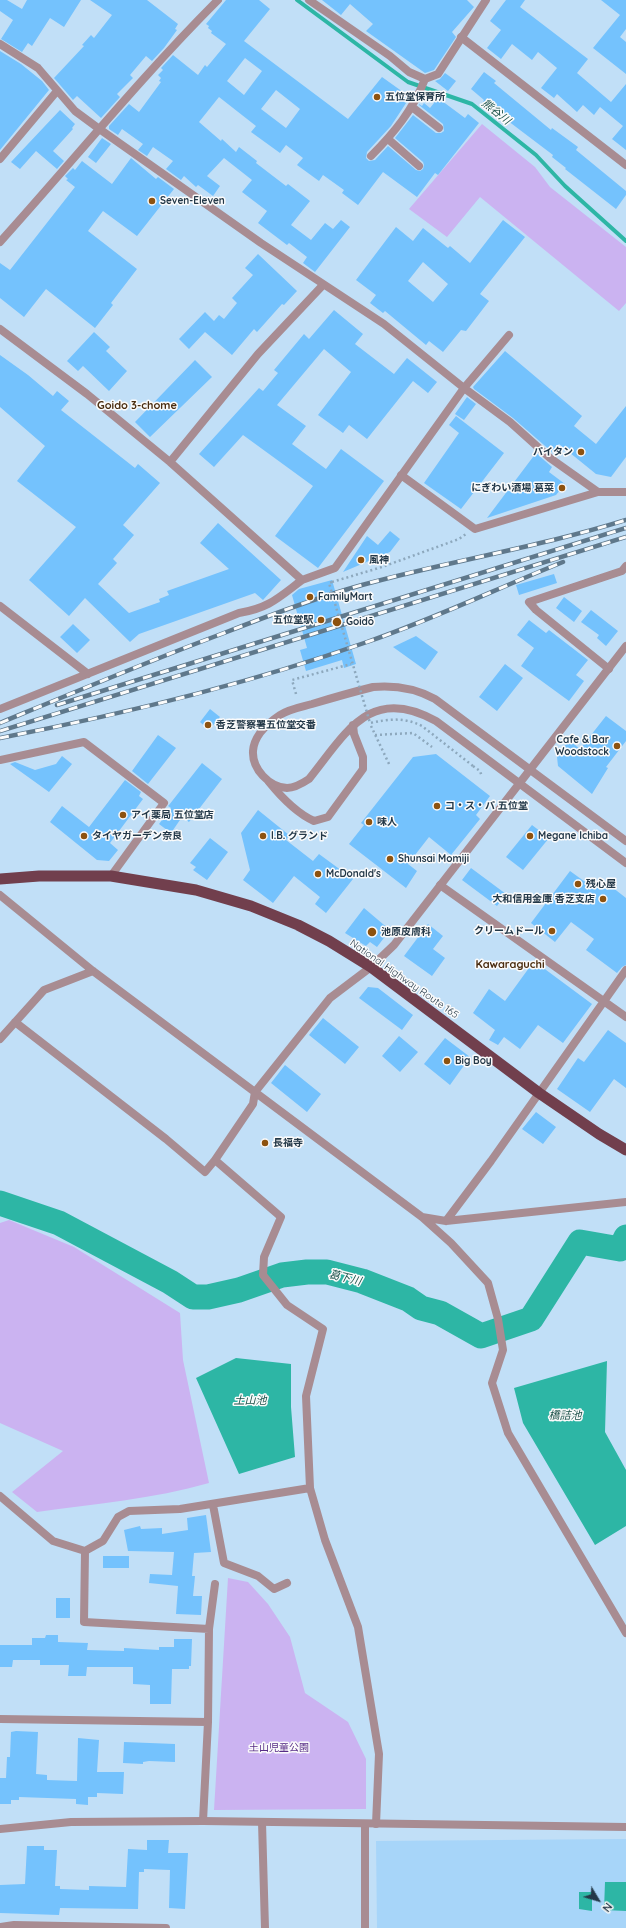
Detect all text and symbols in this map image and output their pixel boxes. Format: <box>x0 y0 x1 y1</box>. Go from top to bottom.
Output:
place label: 五位堂保育所 <box>385 91 445 103</box>
marker: 五位堂保育所 <box>372 92 382 102</box>
water label: 熊谷川 <box>479 96 513 128</box>
place label: Seven-Eleven <box>160 195 225 207</box>
marker: Seven-Eleven <box>147 196 157 206</box>
district label: Goido 3-chome <box>97 399 177 413</box>
place label: パイタン <box>533 446 573 458</box>
marker: パイタン <box>576 447 586 457</box>
place label: にぎわい酒場 葛菜 <box>471 482 554 494</box>
marker: にぎわい酒場 葛菜 <box>557 483 567 493</box>
place label: 風神 <box>369 554 389 566</box>
marker: 風神 <box>356 555 366 565</box>
place label: FamilyMart <box>318 591 373 603</box>
marker: FamilyMart <box>305 592 315 602</box>
place label: 五位堂駅 <box>273 614 313 626</box>
marker: 五位堂駅 <box>316 615 326 625</box>
marker: Goidō <box>331 616 343 628</box>
place label: Goidō <box>346 616 374 628</box>
place label: 香芝警察署五位堂交番 <box>216 719 316 731</box>
marker: 香芝警察署五位堂交番 <box>203 720 213 730</box>
place label: Cafe & Bar Woodstock <box>555 734 609 758</box>
marker: Cafe & Bar Woodstock <box>612 741 622 751</box>
place label: コ・ス・パ 五位堂 <box>445 800 528 812</box>
marker: コ・ス・パ 五位堂 <box>432 801 442 811</box>
place label: アイ薬局 五位堂店 <box>131 809 214 821</box>
marker: アイ薬局 五位堂店 <box>118 810 128 820</box>
place label: 味人 <box>377 816 397 828</box>
marker: 味人 <box>364 817 374 827</box>
place label: タイヤガーデン奈良 <box>92 830 182 842</box>
place label: I.B. グランド <box>271 830 328 842</box>
place label: Megane Ichiba <box>538 830 608 842</box>
marker: タイヤガーデン奈良 <box>79 831 89 841</box>
marker: I.B. グランド <box>258 831 268 841</box>
marker: Megane Ichiba <box>525 831 535 841</box>
place label: Shunsai Momiji <box>398 853 469 865</box>
marker: Shunsai Momiji <box>385 854 395 864</box>
place label: McDonald's <box>326 868 381 880</box>
marker: McDonald's <box>313 869 323 879</box>
place label: 残心屋 <box>586 878 616 890</box>
marker: 残心屋 <box>573 879 583 889</box>
place label: 大和信用金庫 香芝支店 <box>492 893 595 905</box>
marker: 大和信用金庫 香芝支店 <box>598 894 608 904</box>
place label: クリームドール <box>474 925 544 937</box>
marker: 池原皮膚科 <box>366 926 378 938</box>
place label: 池原皮膚科 <box>381 926 431 938</box>
marker: クリームドール <box>547 926 557 936</box>
street label: National Highway Route 165 <box>347 937 461 1021</box>
district label: Kawaraguchi <box>475 958 545 972</box>
place label: Big Boy <box>455 1055 492 1067</box>
marker: Big Boy <box>442 1056 452 1066</box>
place label: 長福寺 <box>273 1137 303 1149</box>
marker: 長福寺 <box>260 1138 270 1148</box>
water label: 葛下川 <box>327 1268 363 1288</box>
water label: 土山池 <box>234 1394 266 1408</box>
water label: 橋詰池 <box>549 1409 581 1423</box>
park label: 土山児童公園 <box>249 1742 309 1754</box>
north arrow <box>578 1880 618 1920</box>
text: N <box>599 1900 615 1915</box>

